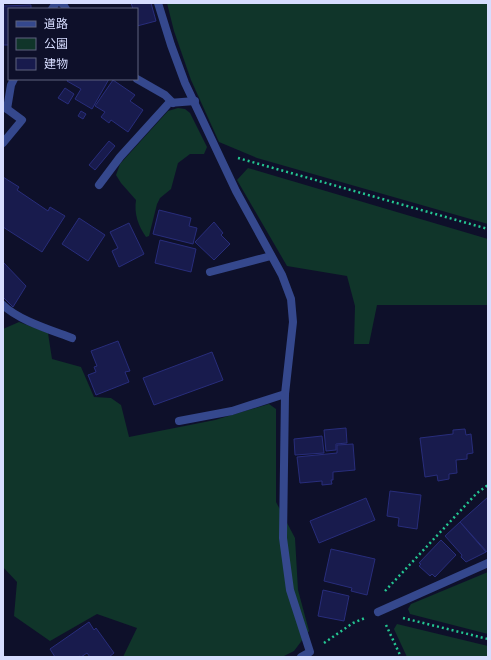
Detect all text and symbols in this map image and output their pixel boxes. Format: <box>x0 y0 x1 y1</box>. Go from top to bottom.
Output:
legend <box>8 8 138 80</box>
text: 道路 <box>44 17 68 33</box>
text: 公園 <box>44 37 68 53</box>
text: 建物 <box>44 57 68 73</box>

